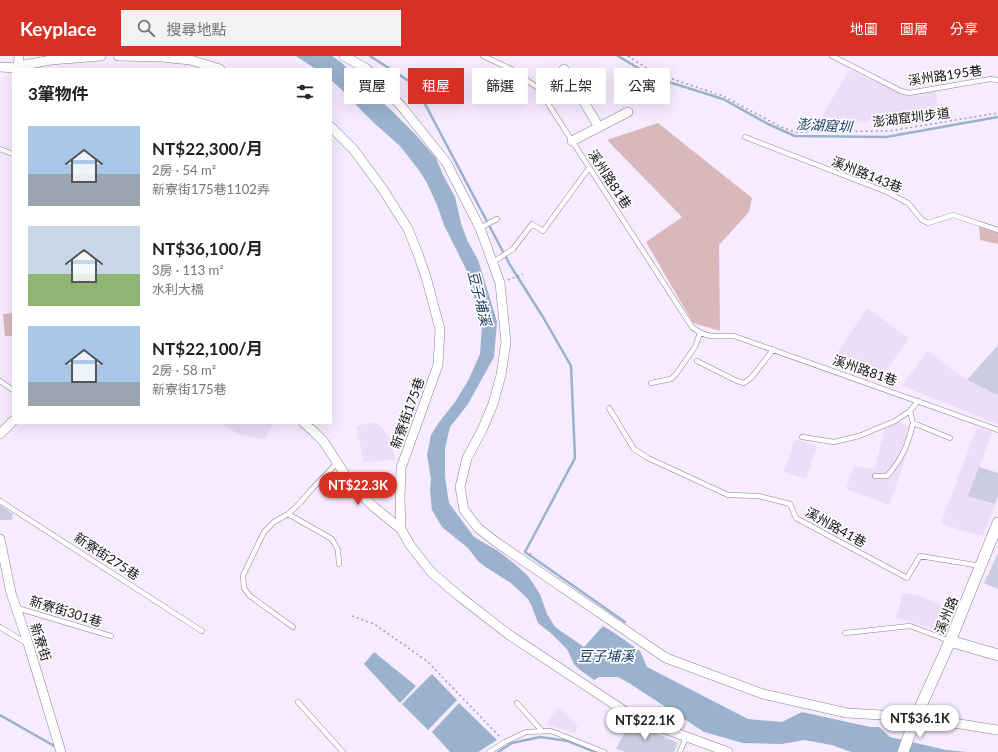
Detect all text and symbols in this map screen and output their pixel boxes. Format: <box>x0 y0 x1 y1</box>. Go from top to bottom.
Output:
search box <box>121 10 401 46</box>
text: Keyplace <box>20 17 97 40</box>
icon: search <box>135 17 157 39</box>
text: 搜尋地點 <box>167 20 227 38</box>
text: 地圖 <box>850 20 878 37</box>
text: 圖層 <box>900 20 928 37</box>
text: 分享 <box>950 20 978 37</box>
street label: 溪州路195巷 <box>907 62 983 88</box>
chip: 買屋 <box>344 68 400 104</box>
chip: 租屋 <box>408 68 464 104</box>
chip: 篩選 <box>472 68 528 104</box>
chip: 新上架 <box>536 68 606 104</box>
chip: 公寓 <box>614 68 670 104</box>
icon: filters <box>294 81 316 103</box>
text: 3筆物件 <box>28 83 89 104</box>
street label: 澎湖窟圳步道 <box>871 104 951 130</box>
water label: 澎湖窟圳 <box>796 115 854 135</box>
text: NT$22,300/月 <box>152 138 263 159</box>
icon: home <box>60 142 108 190</box>
street label: 溪州路81巷 <box>585 147 635 211</box>
street label: 溪州路143巷 <box>829 153 905 195</box>
text: 2房 · 54 m² <box>152 162 216 178</box>
text: 新寮街175巷1102弄 <box>152 181 270 197</box>
text: NT$36,100/月 <box>152 238 263 259</box>
icon: home <box>60 242 108 290</box>
text: 3房 · 113 m² <box>152 262 224 278</box>
water label: 豆子埔溪 <box>465 269 496 329</box>
text: 水利大橋 <box>152 281 204 297</box>
text: NT$22,100/月 <box>152 338 263 359</box>
icon: home <box>60 342 108 390</box>
street label: 溪州路81巷 <box>831 352 899 388</box>
text: 2房 · 58 m² <box>152 362 216 378</box>
street label: 新寮街175巷 <box>387 375 427 451</box>
text: 新寮街175巷 <box>152 381 227 397</box>
pin: NT$22.3K <box>317 472 399 506</box>
text: NT$22.3K <box>328 477 388 493</box>
street label: 溪州路41巷 <box>803 504 869 550</box>
street label: 新寮街275巷 <box>71 529 143 583</box>
street label: 新寮街301巷 <box>28 592 104 630</box>
street label: 溪州路 <box>931 594 961 636</box>
street label: 新寮街 <box>27 621 55 663</box>
water label: 豆子埔溪 <box>578 647 636 664</box>
pin: NT$36.1K <box>879 705 961 739</box>
pin: NT$22.1K <box>604 707 686 741</box>
text: NT$36.1K <box>890 710 950 726</box>
text: NT$22.1K <box>615 712 675 728</box>

